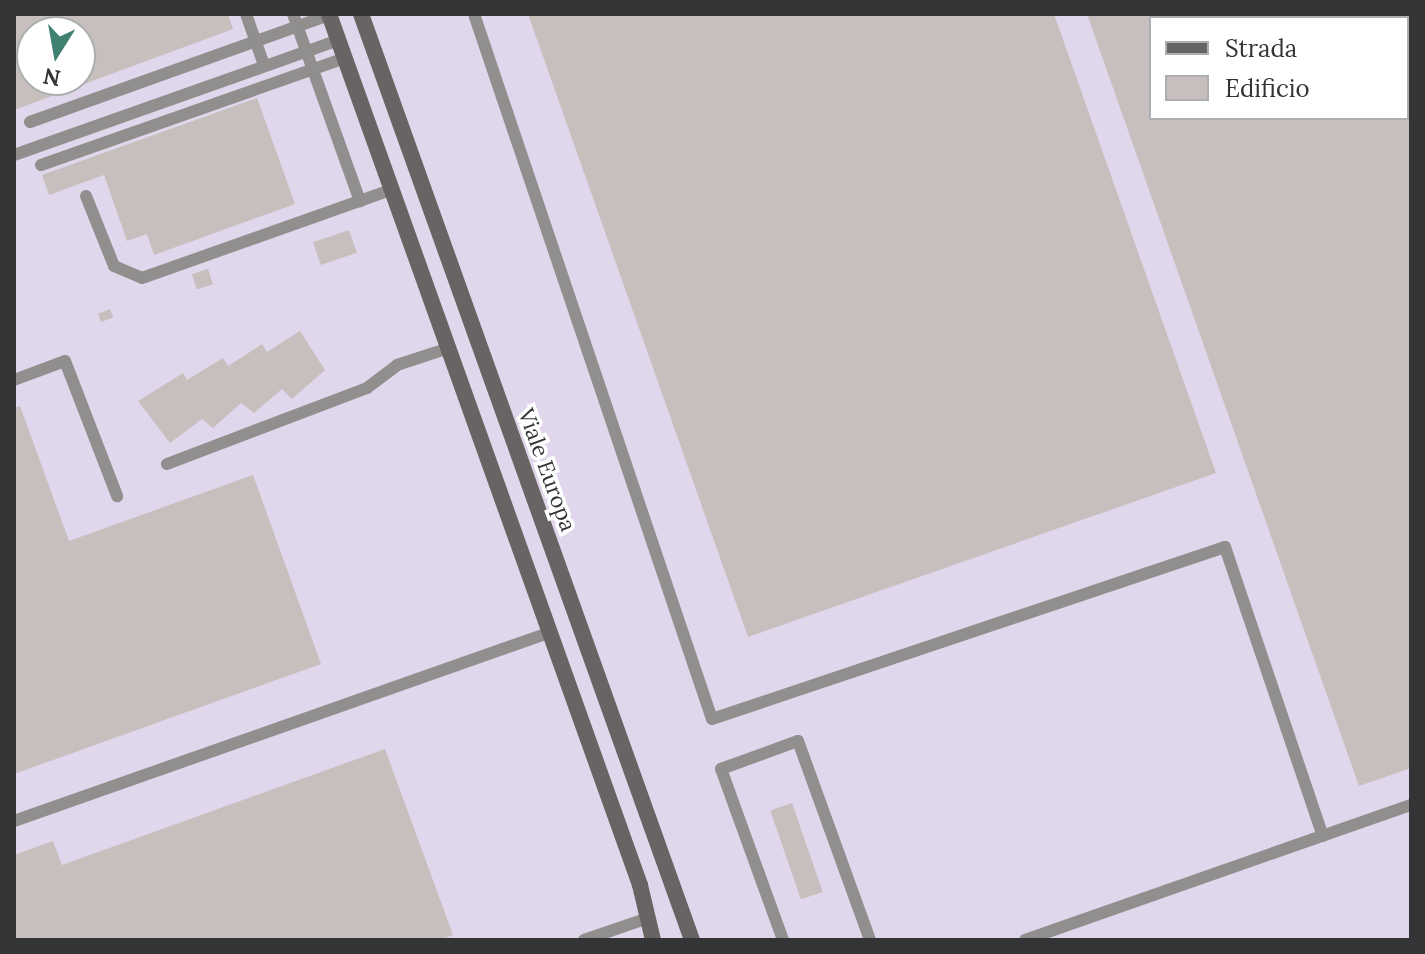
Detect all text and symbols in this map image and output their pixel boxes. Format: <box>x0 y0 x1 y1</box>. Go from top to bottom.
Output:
north arrow <box>16 16 96 96</box>
legend <box>1149 16 1409 120</box>
text: Strada <box>1225 33 1297 64</box>
text: N <box>41 62 63 93</box>
text: Edificio <box>1225 73 1310 104</box>
street label: Viale Europa <box>513 405 581 535</box>

